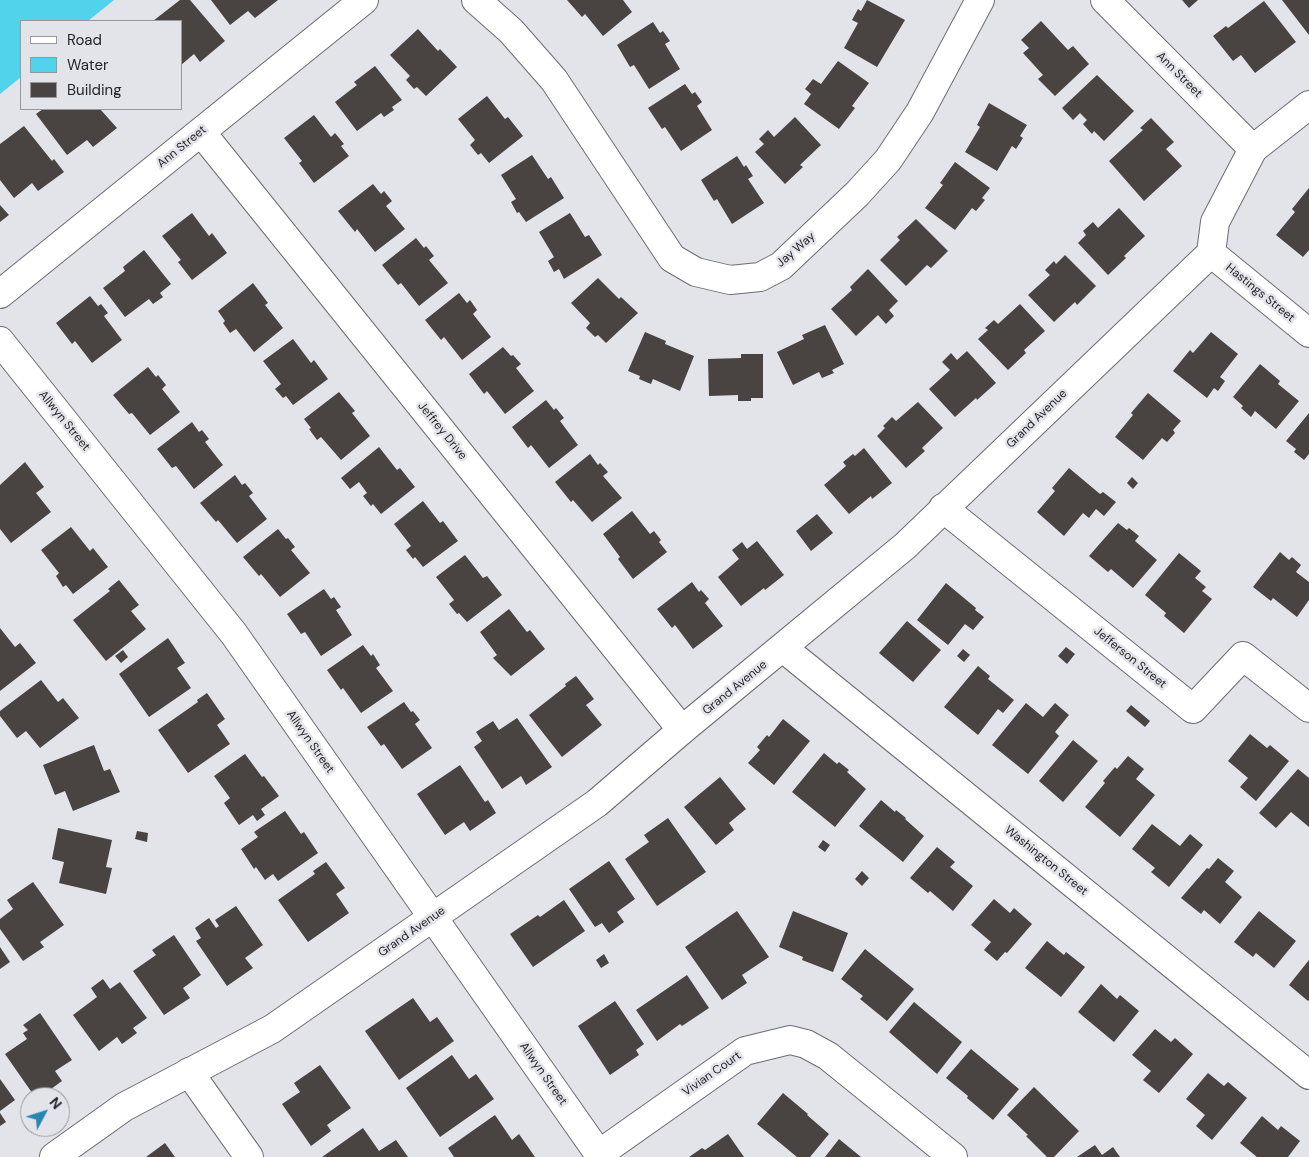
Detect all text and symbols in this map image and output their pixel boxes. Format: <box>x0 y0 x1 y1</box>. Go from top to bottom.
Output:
legend <box>20 20 182 110</box>
text: Road <box>67 30 102 50</box>
street label: Ann Street <box>1153 49 1205 101</box>
text: Water <box>67 55 108 75</box>
text: Building <box>67 80 122 100</box>
street label: Ann Street <box>155 123 209 171</box>
street label: Jay Way <box>774 229 818 271</box>
street label: Hastings Street <box>1222 261 1298 325</box>
street label: Grand Avenue <box>1004 387 1070 451</box>
street label: Allwyn Street <box>35 388 93 454</box>
street label: Jeffrey Drive <box>414 399 470 463</box>
street label: Jefferson Street <box>1091 624 1169 692</box>
street label: Grand Avenue <box>700 658 770 718</box>
street label: Allwyn Street <box>283 708 337 776</box>
street label: Washington Street <box>1002 823 1090 899</box>
street label: Grand Avenue <box>376 904 448 960</box>
street label: Allwyn Street <box>516 1040 570 1108</box>
street label: Vivian Court <box>680 1048 744 1100</box>
north arrow <box>20 1087 70 1137</box>
text: N <box>46 1093 66 1113</box>

